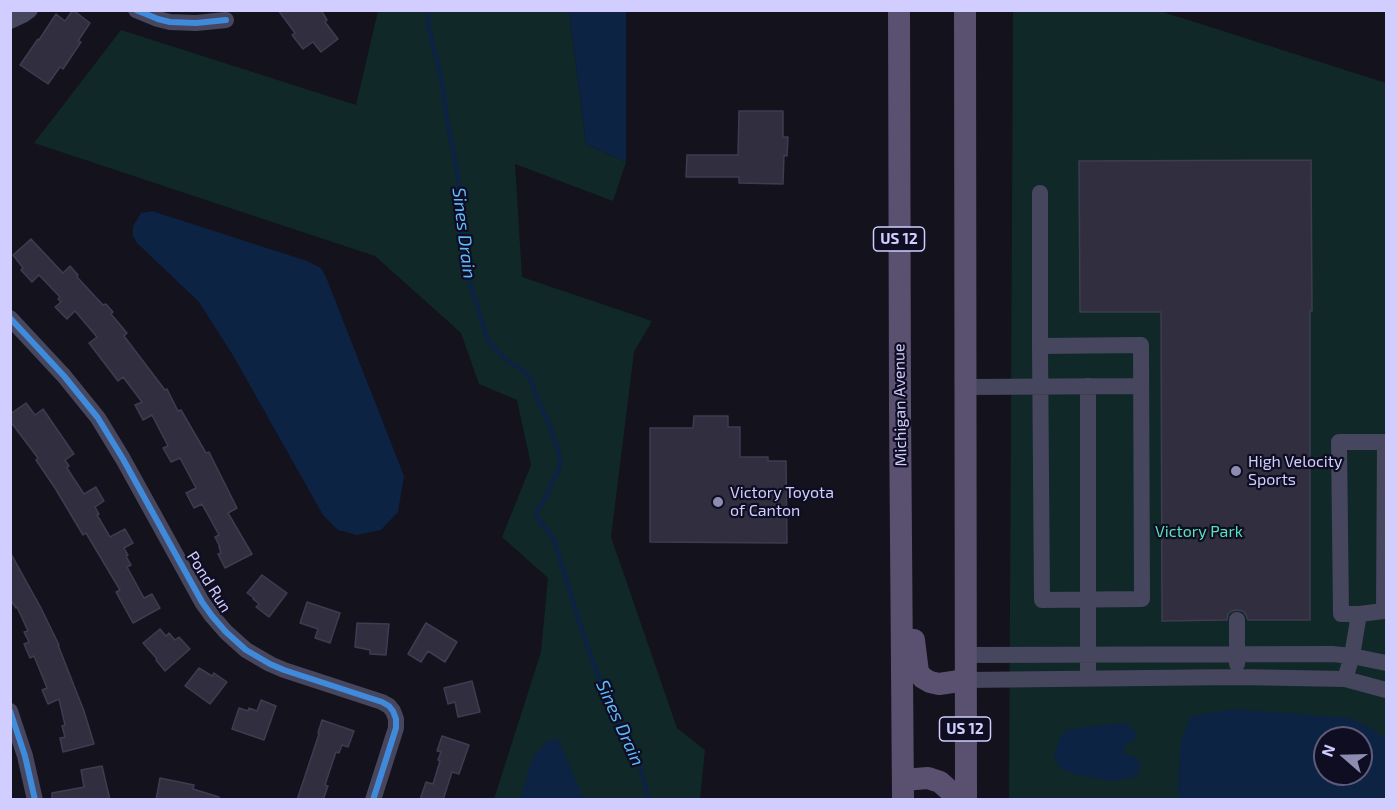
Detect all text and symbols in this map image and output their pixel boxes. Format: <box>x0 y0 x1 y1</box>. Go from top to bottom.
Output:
water label: Sines Drain <box>448 186 480 280</box>
road number: US 12 <box>874 227 924 251</box>
street label: Michigan Avenue <box>889 343 911 467</box>
place label: High Velocity Sports <box>1248 452 1342 490</box>
marker: High Velocity Sports <box>1229 464 1243 478</box>
place label: Victory Toyota of Canton <box>730 483 834 521</box>
marker: Victory Toyota of Canton <box>711 495 725 509</box>
park label: Victory Park <box>1155 522 1243 542</box>
street label: Pond Run <box>183 548 235 616</box>
water label: Sines Drain <box>591 677 649 769</box>
road number: US 12 <box>940 717 990 741</box>
north arrow <box>1313 726 1373 786</box>
text: N <box>1317 742 1338 759</box>

